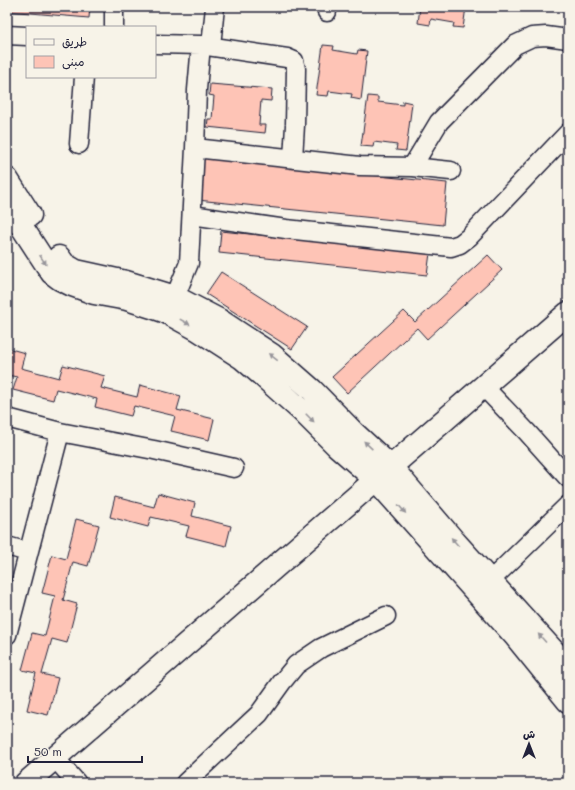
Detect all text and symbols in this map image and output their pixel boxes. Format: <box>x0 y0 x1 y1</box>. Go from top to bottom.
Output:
legend <box>26 26 156 78</box>
text: طريق <box>62 33 87 49</box>
text: مبنى <box>62 53 85 70</box>
one-way arrow <box>39 255 47 266</box>
one-way arrow <box>179 319 191 326</box>
one-way arrow <box>267 352 278 361</box>
one-way arrow <box>305 413 314 423</box>
one-way arrow <box>363 441 373 450</box>
one-way arrow <box>397 505 406 514</box>
one-way arrow <box>450 536 459 547</box>
one-way arrow <box>537 633 547 643</box>
north arrow <box>509 724 549 764</box>
text: ش <box>523 726 535 741</box>
scale bar <box>28 738 142 764</box>
text: 50 m <box>34 743 62 759</box>

